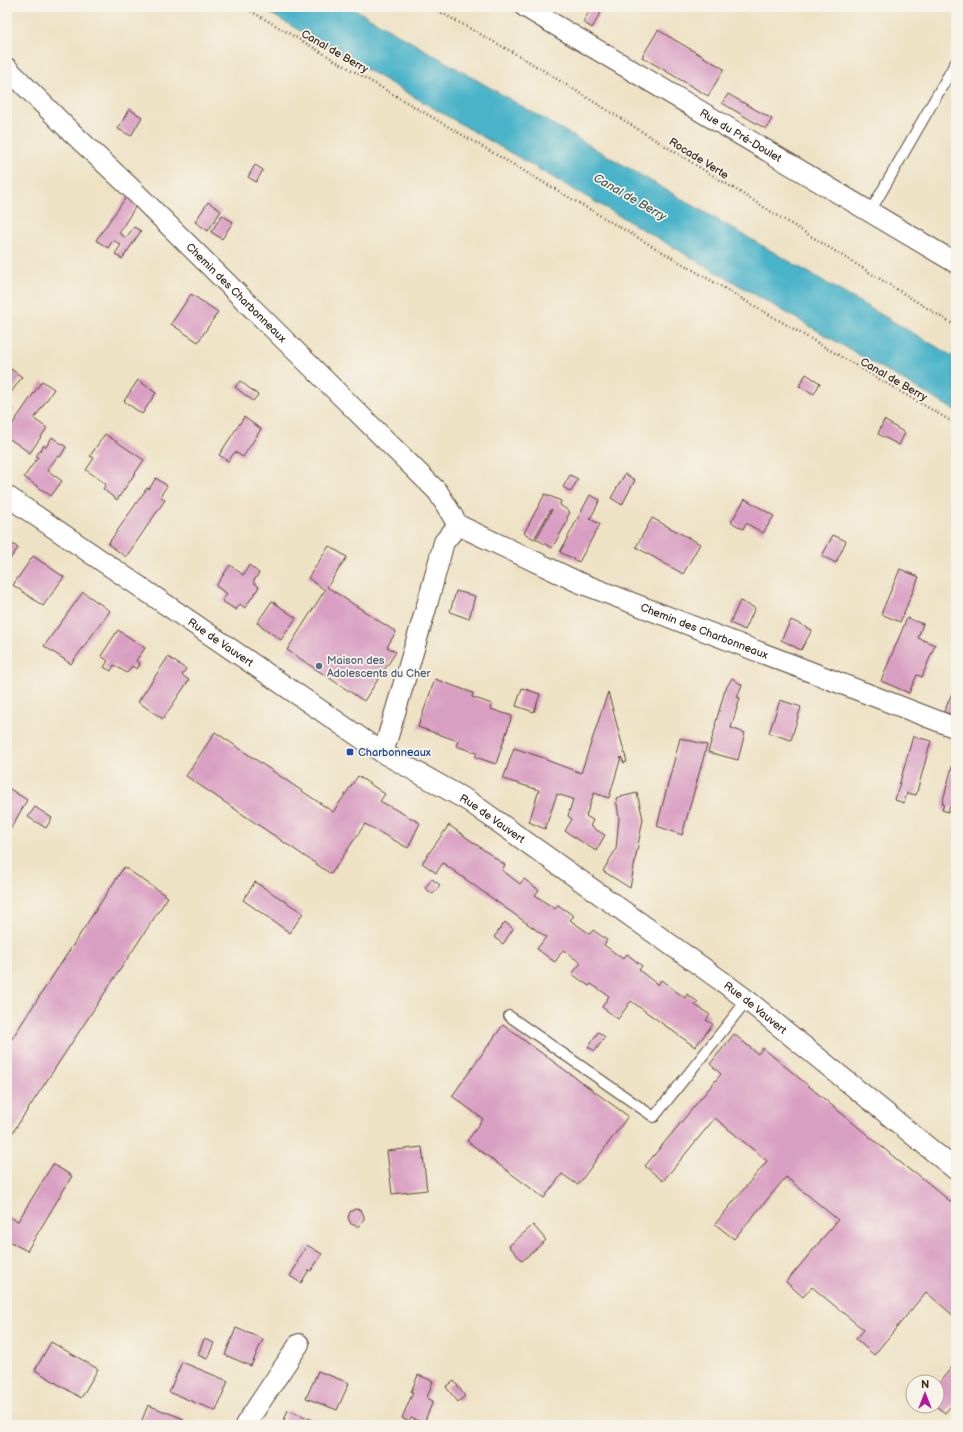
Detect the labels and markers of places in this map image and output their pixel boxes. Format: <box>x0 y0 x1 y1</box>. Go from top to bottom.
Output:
place label: Maison des Adolescents du Cher <box>327 654 431 680</box>
marker: Maison des Adolescents du Cher <box>314 661 324 671</box>
place label: Charbonneaux <box>358 746 431 759</box>
marker: Charbonneaux <box>345 747 355 757</box>

